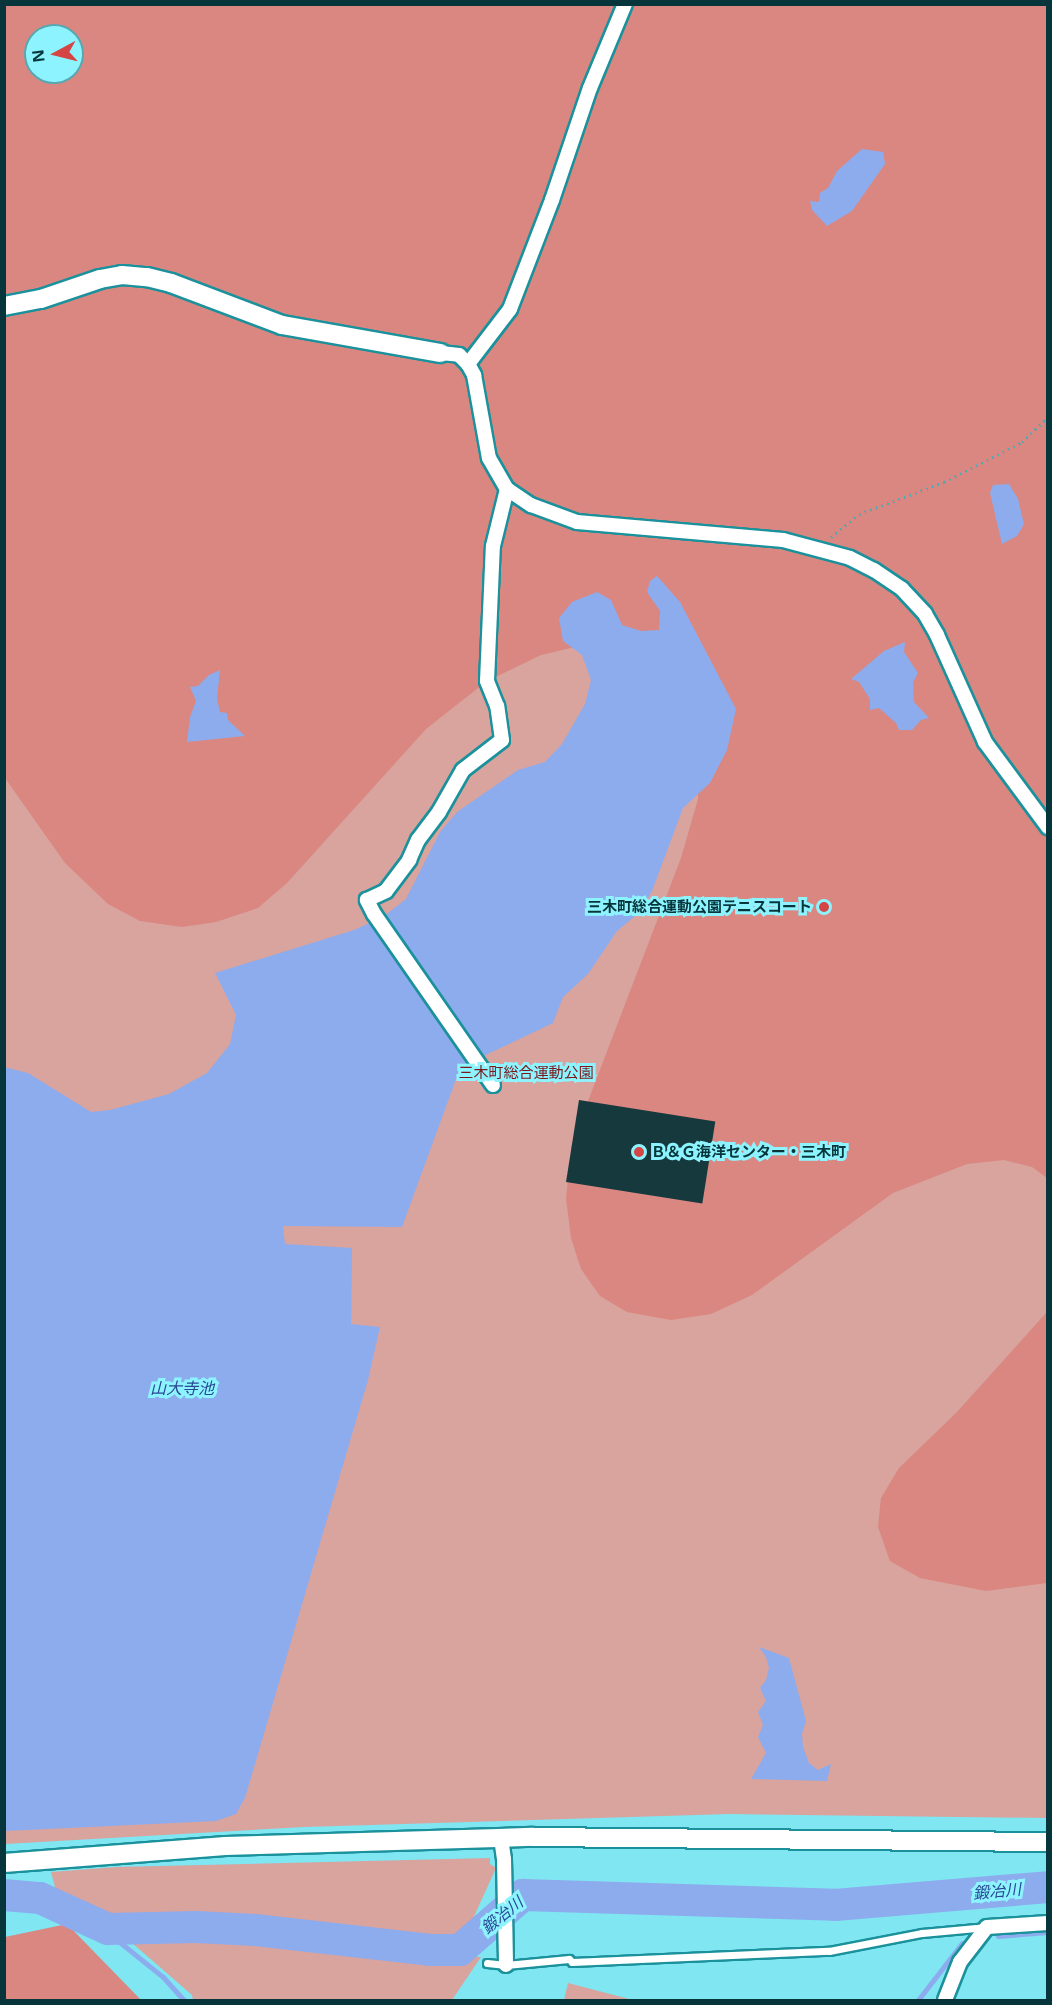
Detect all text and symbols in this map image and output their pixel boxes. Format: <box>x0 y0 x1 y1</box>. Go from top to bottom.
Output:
north arrow <box>24 24 84 84</box>
text: N <box>26 48 50 64</box>
place label: 三木町総合運動公園テニスコート <box>587 898 812 916</box>
marker: 三木町総合運動公園テニスコート <box>817 900 831 914</box>
park label: 三木町総合運動公園 <box>459 1064 593 1082</box>
place label: Ｂ＆Ｇ海洋センター・三木町 <box>651 1143 846 1161</box>
marker: Ｂ＆Ｇ海洋センター・三木町 <box>632 1145 646 1159</box>
water label: 山大寺池 <box>150 1378 214 1398</box>
water label: 鍛冶川 <box>972 1879 1022 1903</box>
water label: 鍛冶川 <box>477 1892 527 1938</box>

